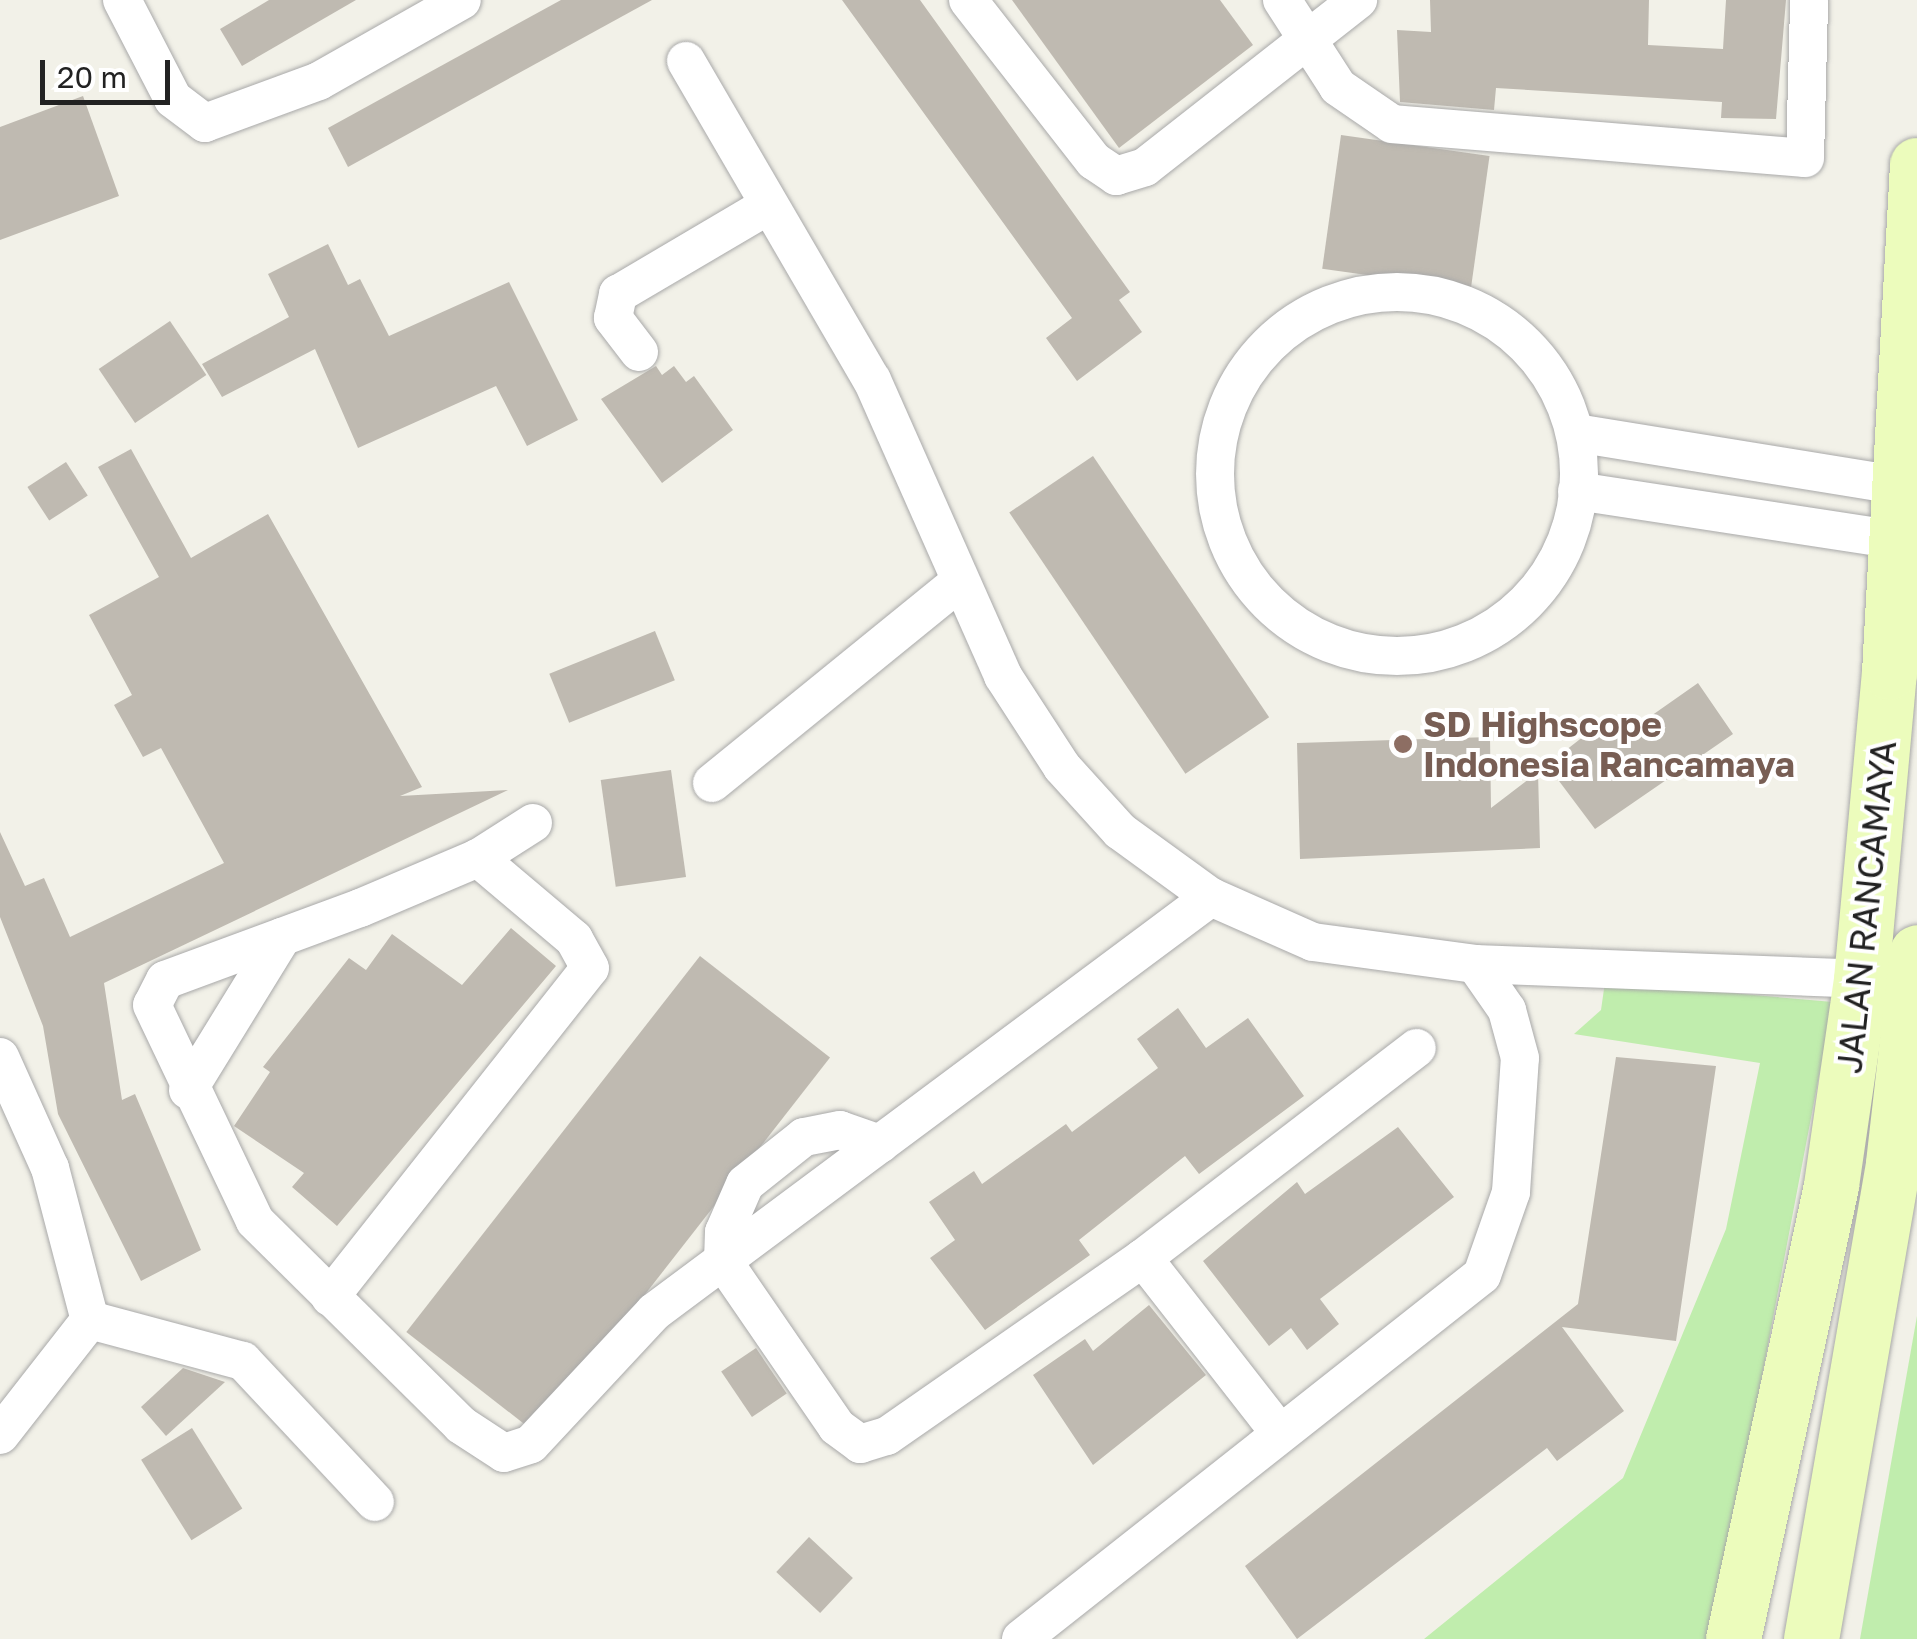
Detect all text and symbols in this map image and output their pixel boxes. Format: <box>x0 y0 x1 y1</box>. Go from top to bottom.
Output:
scale bar <box>45 40 175 102</box>
text: 20 m <box>57 59 127 95</box>
place label: SD Highscope Indonesia Rancamaya <box>1423 703 1795 785</box>
marker: SD Highscope Indonesia Rancamaya <box>1392 733 1414 755</box>
street label: JALAN RANCAMAYA <box>1828 739 1904 1075</box>

